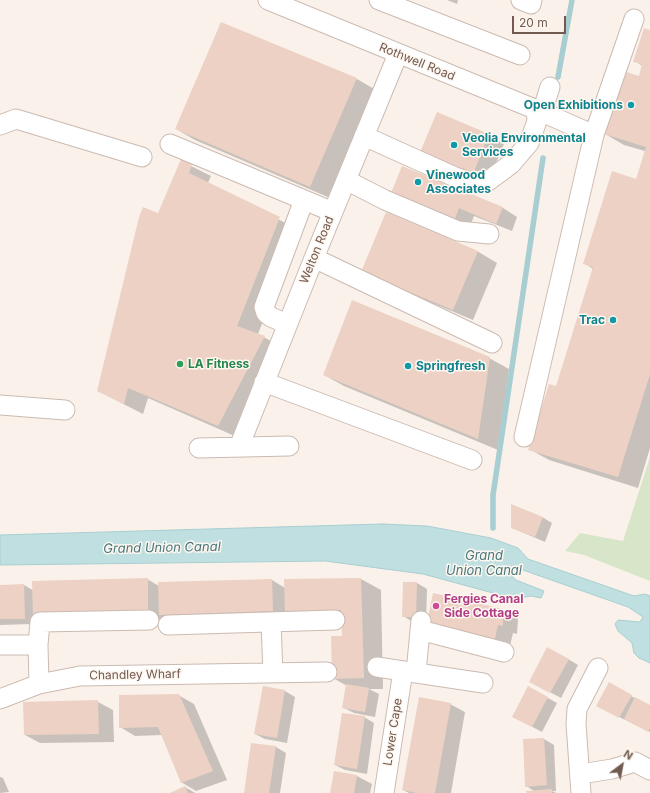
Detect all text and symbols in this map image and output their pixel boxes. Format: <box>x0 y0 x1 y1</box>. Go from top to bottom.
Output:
scale bar <box>514 8 568 34</box>
text: 20 m <box>519 15 548 30</box>
street label: Rothwell Road <box>377 40 457 84</box>
place label: Open Exhibitions <box>524 98 623 112</box>
marker: Open Exhibitions <box>626 100 636 110</box>
place label: Veolia Environmental Services <box>462 131 586 159</box>
marker: Veolia Environmental Services <box>449 140 459 150</box>
place label: Vinewood Associates <box>426 168 491 196</box>
marker: Vinewood Associates <box>413 177 423 187</box>
street label: Welton Road <box>297 214 337 286</box>
place label: Trac <box>579 313 605 327</box>
marker: Trac <box>608 315 618 325</box>
place label: LA Fitness <box>188 357 249 371</box>
marker: LA Fitness <box>175 359 185 369</box>
place label: Springfresh <box>416 359 485 373</box>
marker: Springfresh <box>403 361 413 371</box>
water label: Grand Union Canal <box>103 539 221 557</box>
water label: Grand Union Canal <box>446 548 522 579</box>
place label: Fergies Canal Side Cottage <box>444 592 524 620</box>
marker: Fergies Canal Side Cottage <box>431 601 441 611</box>
street label: Chandley Wharf <box>89 667 181 683</box>
street label: Lower Cape <box>381 697 405 767</box>
north arrow <box>602 745 642 785</box>
text: N <box>621 747 636 763</box>

